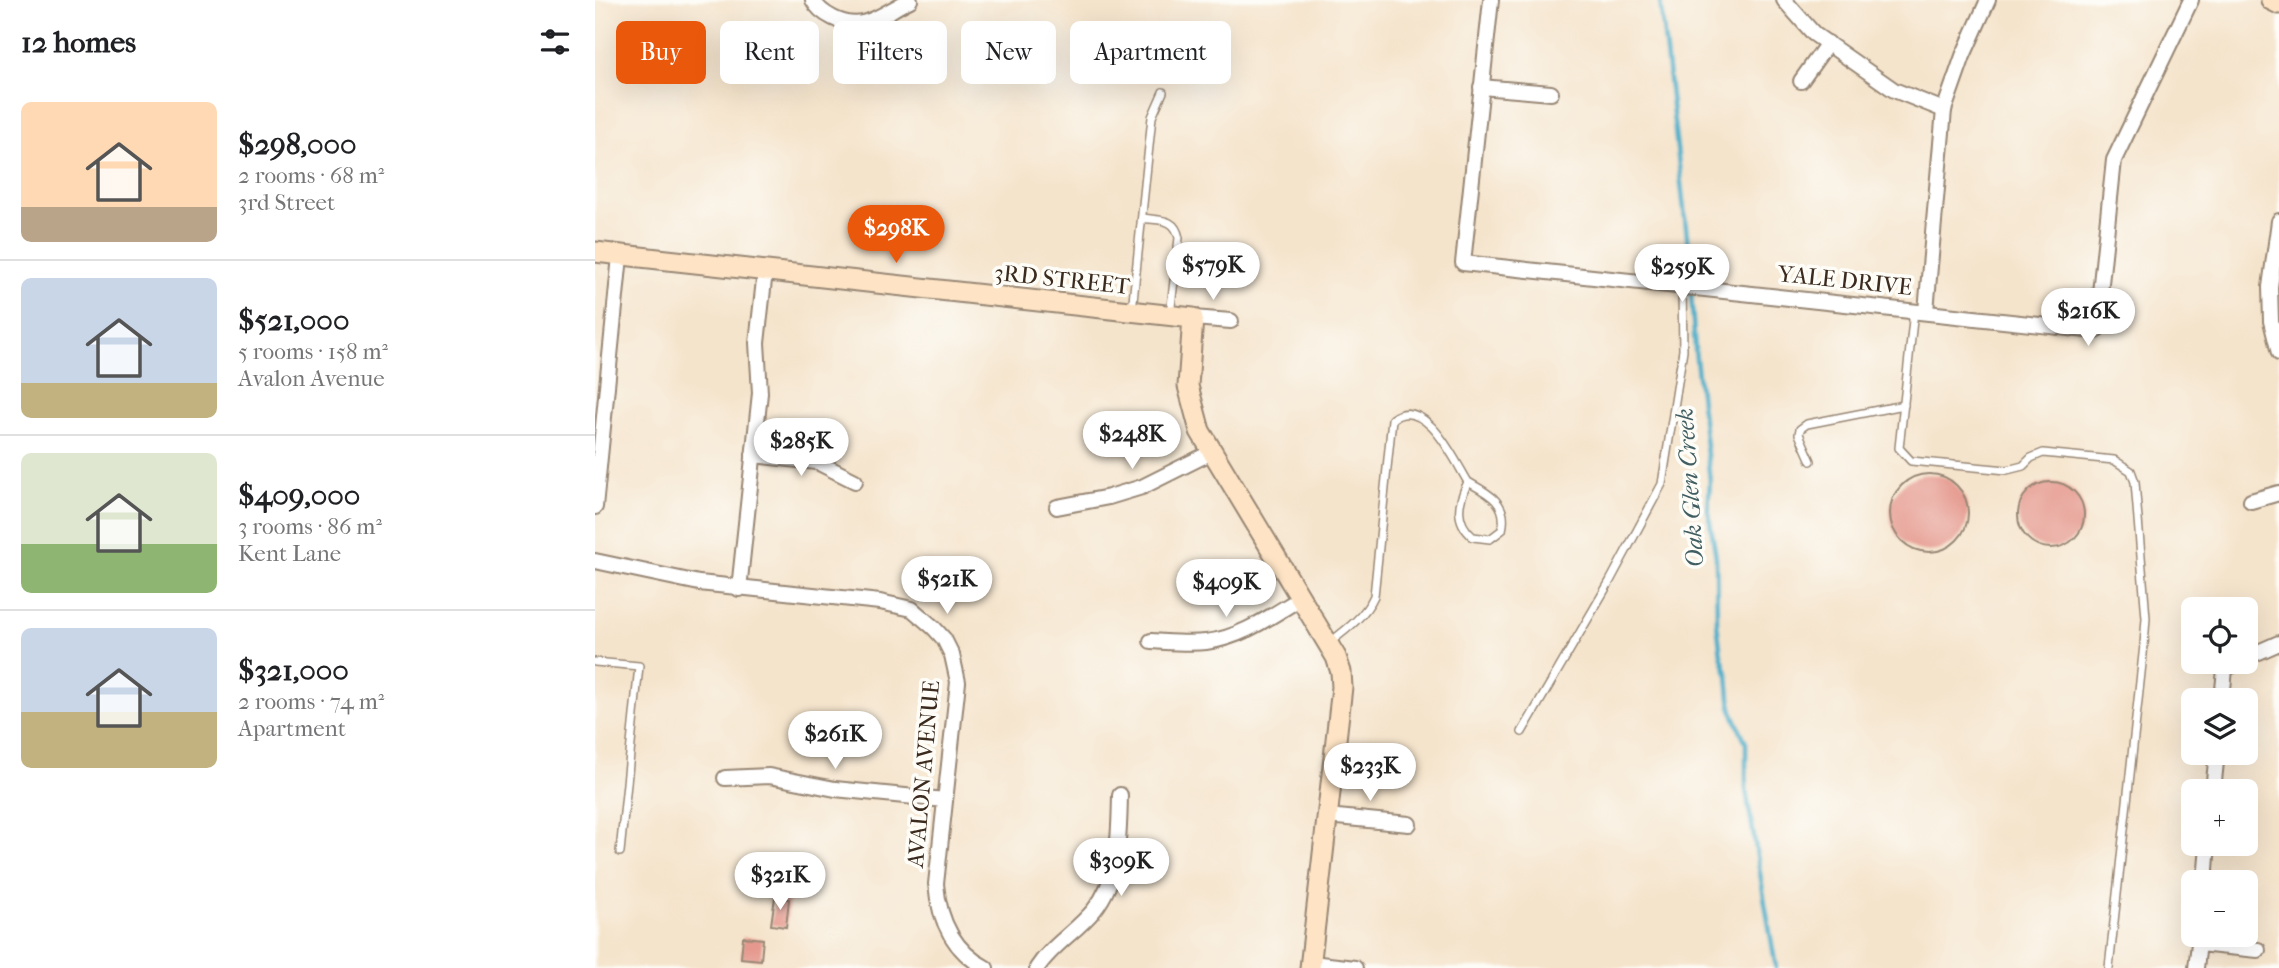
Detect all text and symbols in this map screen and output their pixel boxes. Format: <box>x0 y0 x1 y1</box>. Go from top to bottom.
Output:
chip: Buy <box>616 21 706 84</box>
chip: Rent <box>720 21 819 84</box>
chip: Filters <box>833 21 947 84</box>
chip: New <box>961 21 1056 84</box>
chip: Apartment <box>1070 21 1231 84</box>
icon: filters <box>536 23 574 61</box>
text: 12 homes <box>21 25 136 60</box>
text: $298,000 <box>238 127 357 162</box>
icon: home <box>77 130 161 214</box>
text: 2 rooms · 68 m² <box>238 162 384 189</box>
text: 3rd Street <box>238 189 335 216</box>
pin: $298K <box>847 205 945 265</box>
text: $298K <box>864 214 928 241</box>
pin: $579K <box>1164 243 1262 302</box>
pin: $259K <box>1633 244 1731 304</box>
text: $579K <box>1182 251 1244 278</box>
text: $259K <box>1650 253 1714 280</box>
street label: 3RD STREET <box>993 259 1132 300</box>
street label: YALE DRIVE <box>1775 260 1913 301</box>
pin: $216K <box>2039 288 2137 348</box>
text: $216K <box>2057 297 2119 324</box>
text: $521,000 <box>238 303 349 338</box>
icon: home <box>77 306 161 390</box>
text: 5 rooms · 158 m² <box>238 338 388 365</box>
text: Avalon Avenue <box>238 365 385 392</box>
water label: Oak Glen Creek <box>1670 407 1710 569</box>
pin: $248K <box>1083 412 1181 471</box>
pin: $285K <box>752 419 850 478</box>
text: $248K <box>1099 420 1165 447</box>
text: $285K <box>770 427 832 454</box>
text: $409,000 <box>238 478 360 513</box>
icon: home <box>77 481 161 565</box>
text: 3 rooms · 86 m² <box>238 513 382 540</box>
text: Kent Lane <box>238 540 341 567</box>
pin: $521K <box>898 556 996 616</box>
pin: $409K <box>1177 560 1275 619</box>
text: $521K <box>917 565 977 592</box>
text: $409K <box>1192 568 1260 595</box>
map controls <box>2181 597 2258 947</box>
button: locate <box>2181 597 2258 674</box>
text: $321,000 <box>238 653 349 688</box>
icon: home <box>77 656 161 740</box>
street label: AVALON AVENUE <box>902 679 945 870</box>
text: 2 rooms · 74 m² <box>238 688 384 715</box>
button: layers <box>2181 688 2258 765</box>
pin: $261K <box>786 712 884 771</box>
text: Apartment <box>238 715 346 742</box>
text: $261K <box>804 720 866 747</box>
pin: $233K <box>1321 744 1419 803</box>
text: $233K <box>1340 752 1400 779</box>
button: + <box>2181 779 2258 856</box>
pin: $309K <box>1072 838 1170 898</box>
text: $309K <box>1089 847 1153 874</box>
pin: $321K <box>731 852 829 912</box>
text: $321K <box>751 861 809 888</box>
button: − <box>2181 870 2258 947</box>

